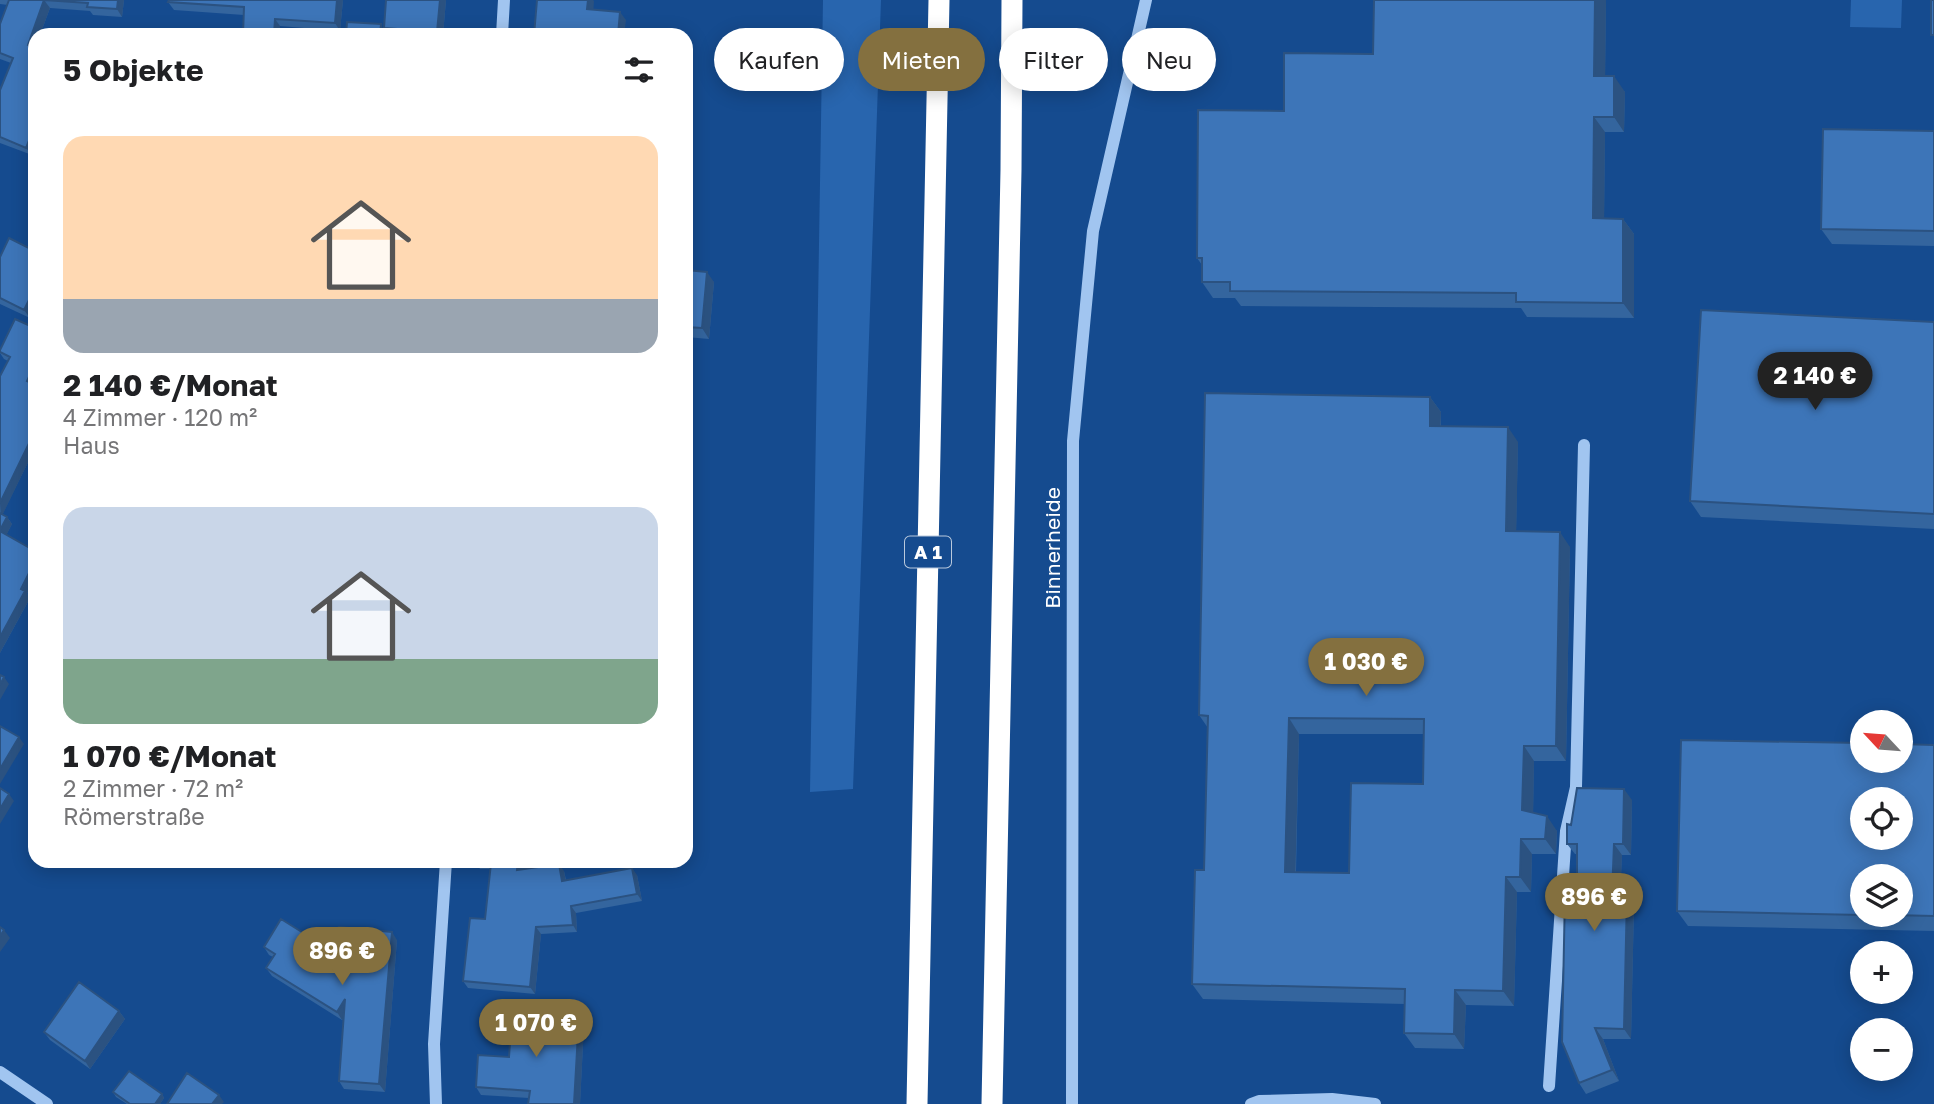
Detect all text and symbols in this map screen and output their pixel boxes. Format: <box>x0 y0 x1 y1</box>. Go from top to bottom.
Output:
chip: Kaufen <box>714 28 844 91</box>
chip: Mieten <box>858 28 985 91</box>
chip: Filter <box>999 28 1108 91</box>
chip: Neu <box>1122 28 1216 91</box>
icon: filters <box>620 51 658 89</box>
text: 5 Objekte <box>63 52 204 88</box>
icon: home <box>298 182 424 308</box>
pin: 2 140 € <box>1750 352 1880 412</box>
text: 2 140 € <box>1774 361 1856 389</box>
text: 2 140 €/Monat <box>63 367 278 403</box>
text: 4 Zimmer · 120 m² <box>63 403 257 431</box>
text: Haus <box>63 431 120 459</box>
street label: Binnerheide <box>1039 487 1065 609</box>
road number: A 1 <box>905 537 951 568</box>
icon: home <box>298 553 424 679</box>
pin: 1 030 € <box>1301 638 1431 698</box>
text: 1 030 € <box>1324 647 1408 675</box>
north arrow <box>1850 710 1913 774</box>
map controls <box>1850 710 1913 1081</box>
text: 1 070 €/Monat <box>63 738 277 774</box>
text: 2 Zimmer · 72 m² <box>63 774 243 802</box>
button: locate <box>1850 787 1913 850</box>
text: Römerstraße <box>63 802 205 830</box>
button: layers <box>1850 864 1913 927</box>
pin: 896 € <box>1545 874 1643 933</box>
text: 896 € <box>1561 882 1627 910</box>
pin: 896 € <box>293 928 391 987</box>
text: 896 € <box>309 936 375 964</box>
button: + <box>1850 941 1913 1004</box>
pin: 1 070 € <box>471 1000 601 1059</box>
text: 1 070 € <box>495 1008 577 1036</box>
button: − <box>1850 1018 1913 1081</box>

